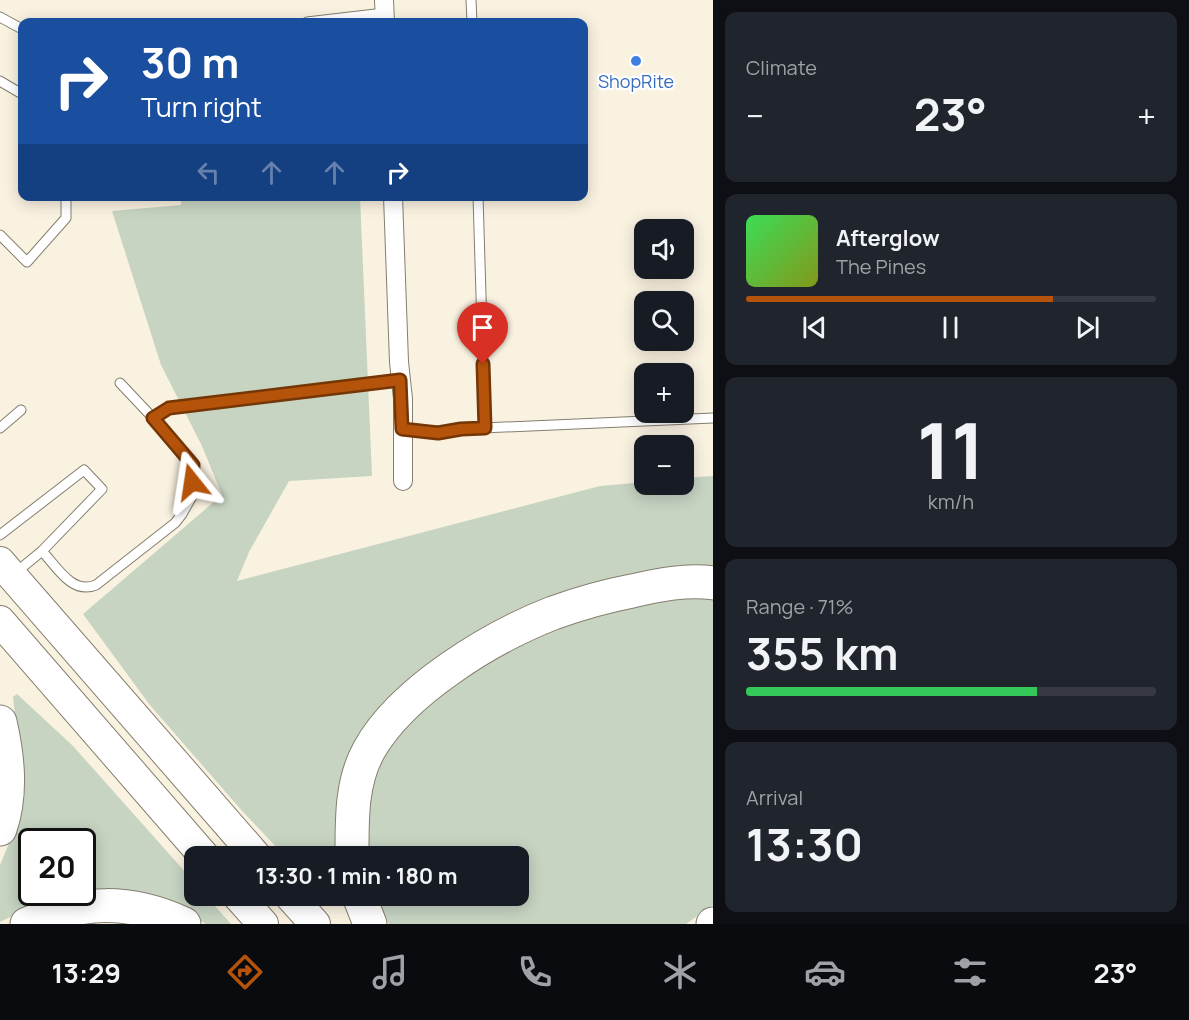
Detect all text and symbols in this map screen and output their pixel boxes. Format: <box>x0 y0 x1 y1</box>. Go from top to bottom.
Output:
text: 30 m <box>141 33 239 91</box>
icon: right <box>42 42 120 120</box>
marker: ShopRite <box>629 54 643 68</box>
text: Climate <box>746 54 817 81</box>
place label: ShopRite <box>598 69 674 93</box>
text: 23° <box>914 83 987 145</box>
text: Turn right <box>141 88 262 125</box>
text: − <box>746 93 764 138</box>
text: + <box>1137 93 1156 138</box>
icon: left <box>192 156 225 189</box>
icon: ahead <box>255 156 288 189</box>
icon: ahead <box>318 156 351 189</box>
icon: right <box>381 156 414 189</box>
map controls <box>634 219 694 495</box>
button: sound <box>634 219 694 279</box>
text: Afterglow <box>836 223 940 253</box>
text: The Pines <box>836 253 926 280</box>
button: search <box>634 291 694 351</box>
pin <box>457 302 508 364</box>
icon: arrive <box>466 311 499 344</box>
icon: previous <box>798 311 831 344</box>
icon: pause <box>934 311 967 344</box>
icon: next <box>1071 311 1104 344</box>
button: + <box>634 363 694 423</box>
text: 11 <box>917 396 985 502</box>
button: − <box>634 435 694 495</box>
position arrow <box>160 450 224 514</box>
text: km/h <box>928 488 974 515</box>
text: Range · 71% <box>746 593 854 620</box>
text: 355 km <box>746 622 899 684</box>
text: Arrival <box>746 784 803 811</box>
text: 13:30 <box>746 813 863 875</box>
speed limit sign: 20 <box>18 828 96 906</box>
text: 13:30 · 1 min · 180 m <box>255 861 458 891</box>
icon: directions <box>224 951 266 993</box>
icon: music <box>369 951 411 993</box>
icon: phone <box>514 951 556 993</box>
icon: climate <box>659 951 701 993</box>
icon: car <box>804 951 846 993</box>
icon: filters <box>949 951 991 993</box>
text: 13:29 <box>51 954 121 991</box>
text: 23° <box>1094 954 1137 991</box>

